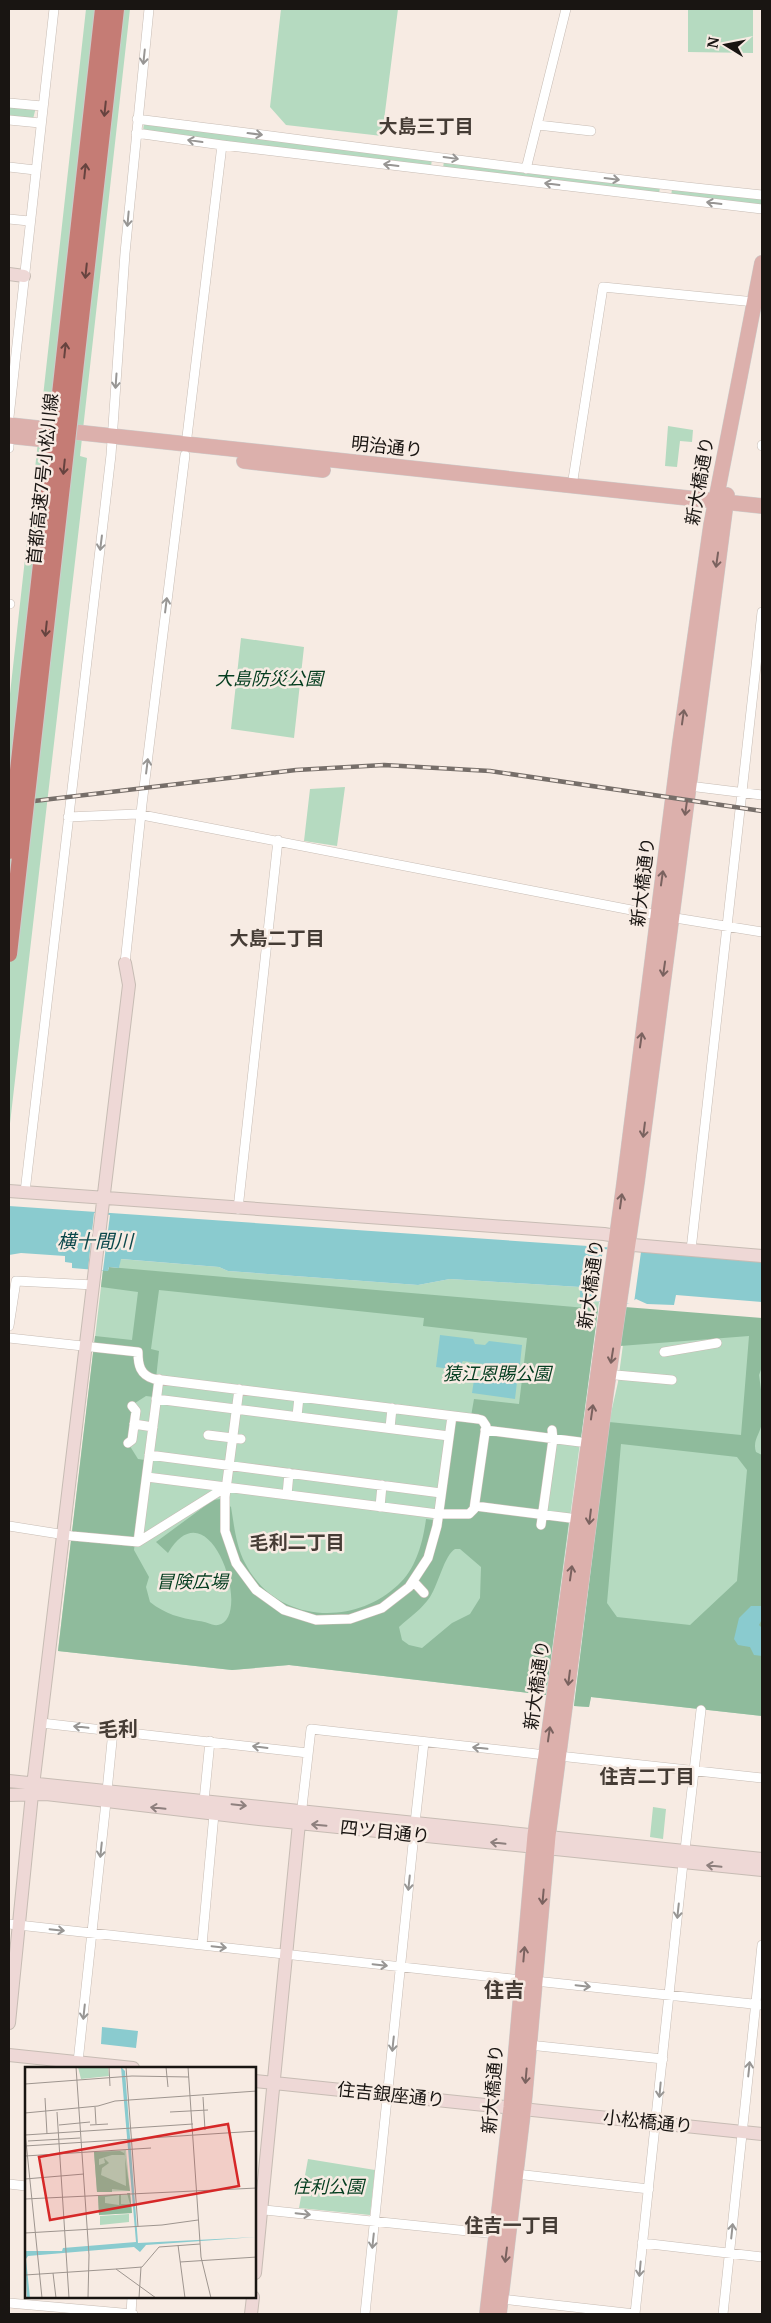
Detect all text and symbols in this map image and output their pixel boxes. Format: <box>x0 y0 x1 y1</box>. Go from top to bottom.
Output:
north arrow <box>701 20 751 70</box>
text: N <box>703 36 723 50</box>
one-way arrow <box>139 49 149 65</box>
one-way arrow <box>100 101 110 117</box>
district label: 大島三丁目 <box>378 114 474 138</box>
one-way arrow <box>246 129 262 139</box>
one-way arrow <box>187 136 203 146</box>
one-way arrow <box>442 153 458 163</box>
one-way arrow <box>383 160 399 170</box>
one-way arrow <box>80 164 90 180</box>
one-way arrow <box>603 174 619 184</box>
one-way arrow <box>545 179 561 189</box>
one-way arrow <box>706 198 722 208</box>
one-way arrow <box>123 211 133 227</box>
one-way arrow <box>81 263 91 279</box>
one-way arrow <box>60 342 70 358</box>
one-way arrow <box>112 373 121 389</box>
street label: 首都高速7号小松川線 <box>22 392 63 566</box>
street label: 明治通り <box>350 431 424 462</box>
street label: 新大橋通り <box>680 435 719 527</box>
one-way arrow <box>59 459 69 475</box>
one-way arrow <box>96 534 106 550</box>
one-way arrow <box>712 552 722 568</box>
one-way arrow <box>161 597 171 613</box>
one-way arrow <box>41 620 51 636</box>
park label: 大島防災公園 <box>215 667 326 690</box>
one-way arrow <box>678 710 688 726</box>
one-way arrow <box>142 759 152 775</box>
one-way arrow <box>681 800 691 816</box>
street label: 新大橋通り <box>626 836 659 928</box>
one-way arrow <box>657 871 667 887</box>
district label: 大島二丁目 <box>229 926 325 950</box>
one-way arrow <box>659 961 669 977</box>
one-way arrow <box>636 1032 646 1048</box>
one-way arrow <box>639 1122 649 1138</box>
one-way arrow <box>616 1193 626 1209</box>
water label: 横十間川 <box>57 1229 135 1253</box>
street label: 新大橋通り <box>573 1238 608 1330</box>
one-way arrow <box>607 1347 617 1363</box>
park label: 猿江恩賜公園 <box>443 1362 554 1385</box>
one-way arrow <box>587 1405 597 1421</box>
one-way arrow <box>585 1509 595 1525</box>
district label: 毛利二丁目 <box>249 1530 345 1554</box>
one-way arrow <box>566 1566 576 1582</box>
park label: 冒険広場 <box>156 1570 230 1593</box>
street label: 新大橋通り <box>519 1639 554 1731</box>
one-way arrow <box>564 1670 574 1686</box>
district label: 毛利 <box>98 1716 138 1741</box>
one-way arrow <box>73 1722 89 1732</box>
one-way arrow <box>544 1727 554 1743</box>
one-way arrow <box>252 1742 268 1752</box>
one-way arrow <box>473 1743 489 1753</box>
district label: 住吉二丁目 <box>599 1764 695 1788</box>
one-way arrow <box>230 1800 246 1810</box>
one-way arrow <box>150 1803 166 1813</box>
street label: 四ツ目通り <box>339 1815 431 1848</box>
one-way arrow <box>312 1820 328 1830</box>
one-way arrow <box>491 1838 507 1848</box>
one-way arrow <box>96 1842 106 1858</box>
one-way arrow <box>706 1861 722 1870</box>
one-way arrow <box>404 1874 414 1890</box>
one-way arrow <box>538 1889 547 1905</box>
one-way arrow <box>673 1903 683 1919</box>
one-way arrow <box>49 1925 65 1935</box>
one-way arrow <box>210 1942 226 1952</box>
one-way arrow <box>519 1946 529 1962</box>
one-way arrow <box>372 1960 388 1970</box>
district label: 住吉 <box>484 1977 524 2002</box>
one-way arrow <box>575 1982 591 1991</box>
one-way arrow <box>79 2004 89 2020</box>
one-way arrow <box>388 2036 397 2052</box>
street label: 新大橋通り <box>477 2043 508 2135</box>
one-way arrow <box>744 2062 754 2078</box>
inset map <box>25 2067 256 2298</box>
one-way arrow <box>521 2068 531 2084</box>
street label: 住吉銀座通り <box>336 2077 446 2112</box>
one-way arrow <box>655 2082 664 2098</box>
street label: 小松橋通り <box>602 2105 694 2138</box>
park label: 住利公園 <box>292 2175 367 2198</box>
one-way arrow <box>295 2209 311 2219</box>
district label: 住吉一丁目 <box>464 2213 560 2237</box>
one-way arrow <box>727 2223 737 2239</box>
one-way arrow <box>368 2233 378 2249</box>
one-way arrow <box>501 2247 511 2263</box>
one-way arrow <box>635 2261 645 2277</box>

